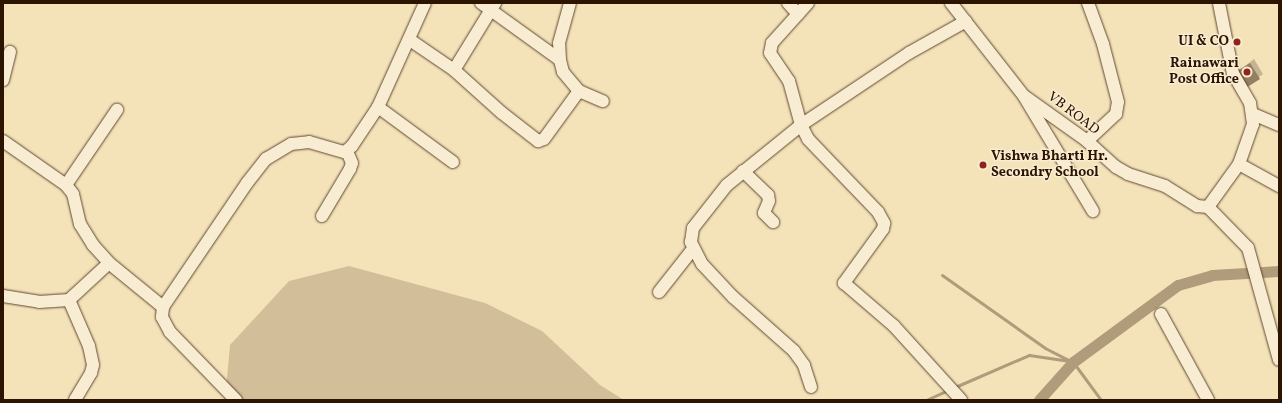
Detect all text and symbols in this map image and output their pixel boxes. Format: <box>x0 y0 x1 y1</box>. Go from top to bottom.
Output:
place label: UI & CO <box>1178 34 1229 50</box>
marker: UI & CO <box>1232 37 1242 47</box>
place label: Rainawari Post Office <box>1169 56 1239 88</box>
marker: Rainawari Post Office <box>1242 67 1252 77</box>
street label: VB ROAD <box>1044 89 1102 139</box>
place label: Vishwa Bharti Hr. Secondry School <box>991 149 1108 182</box>
marker: Vishwa Bharti Hr. Secondry School <box>978 160 988 170</box>

